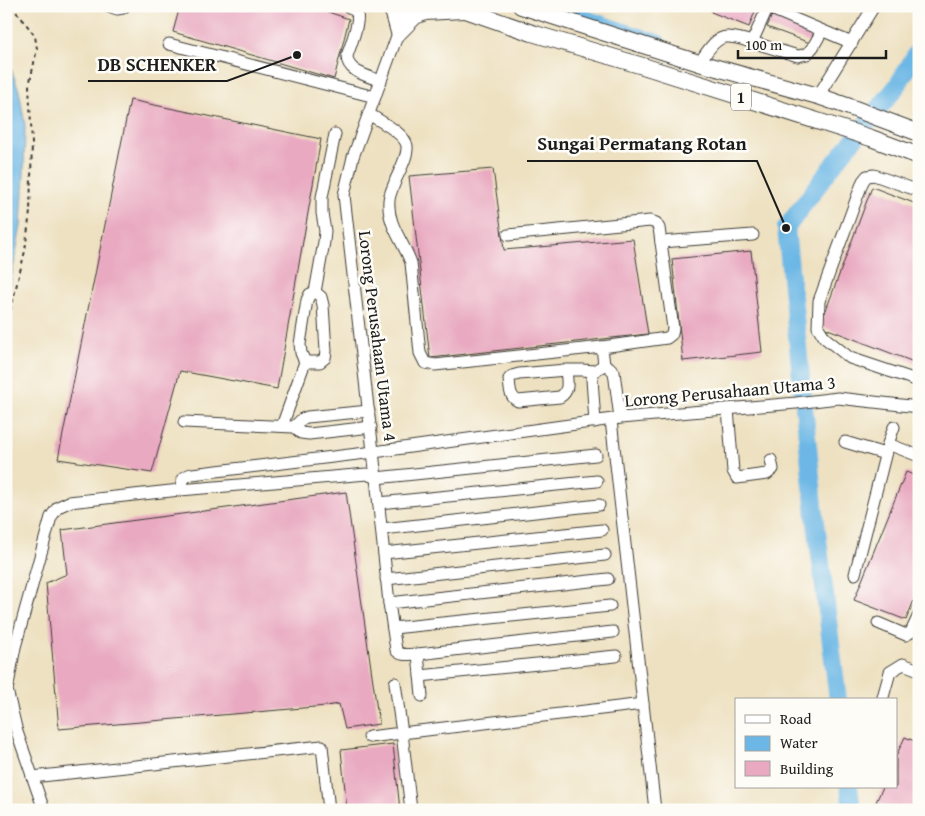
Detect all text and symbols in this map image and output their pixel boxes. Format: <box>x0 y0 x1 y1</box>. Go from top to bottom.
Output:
scale bar <box>738 28 885 60</box>
text: 100 m <box>745 34 783 55</box>
callout: DB SCHENKER <box>88 47 227 81</box>
text: DB SCHENKER <box>97 50 217 78</box>
road number: 1 <box>731 84 751 110</box>
callout: Sungai Permatang Rotan <box>527 127 757 161</box>
text: Sungai Permatang Rotan <box>537 129 747 157</box>
street label: Lorong Perusahaan Utama 4 <box>352 229 404 443</box>
street label: Lorong Perusahaan Utama 3 <box>623 368 837 414</box>
legend <box>735 698 898 788</box>
text: Road <box>780 708 811 729</box>
text: Water <box>780 732 818 753</box>
text: Building <box>780 758 834 779</box>

